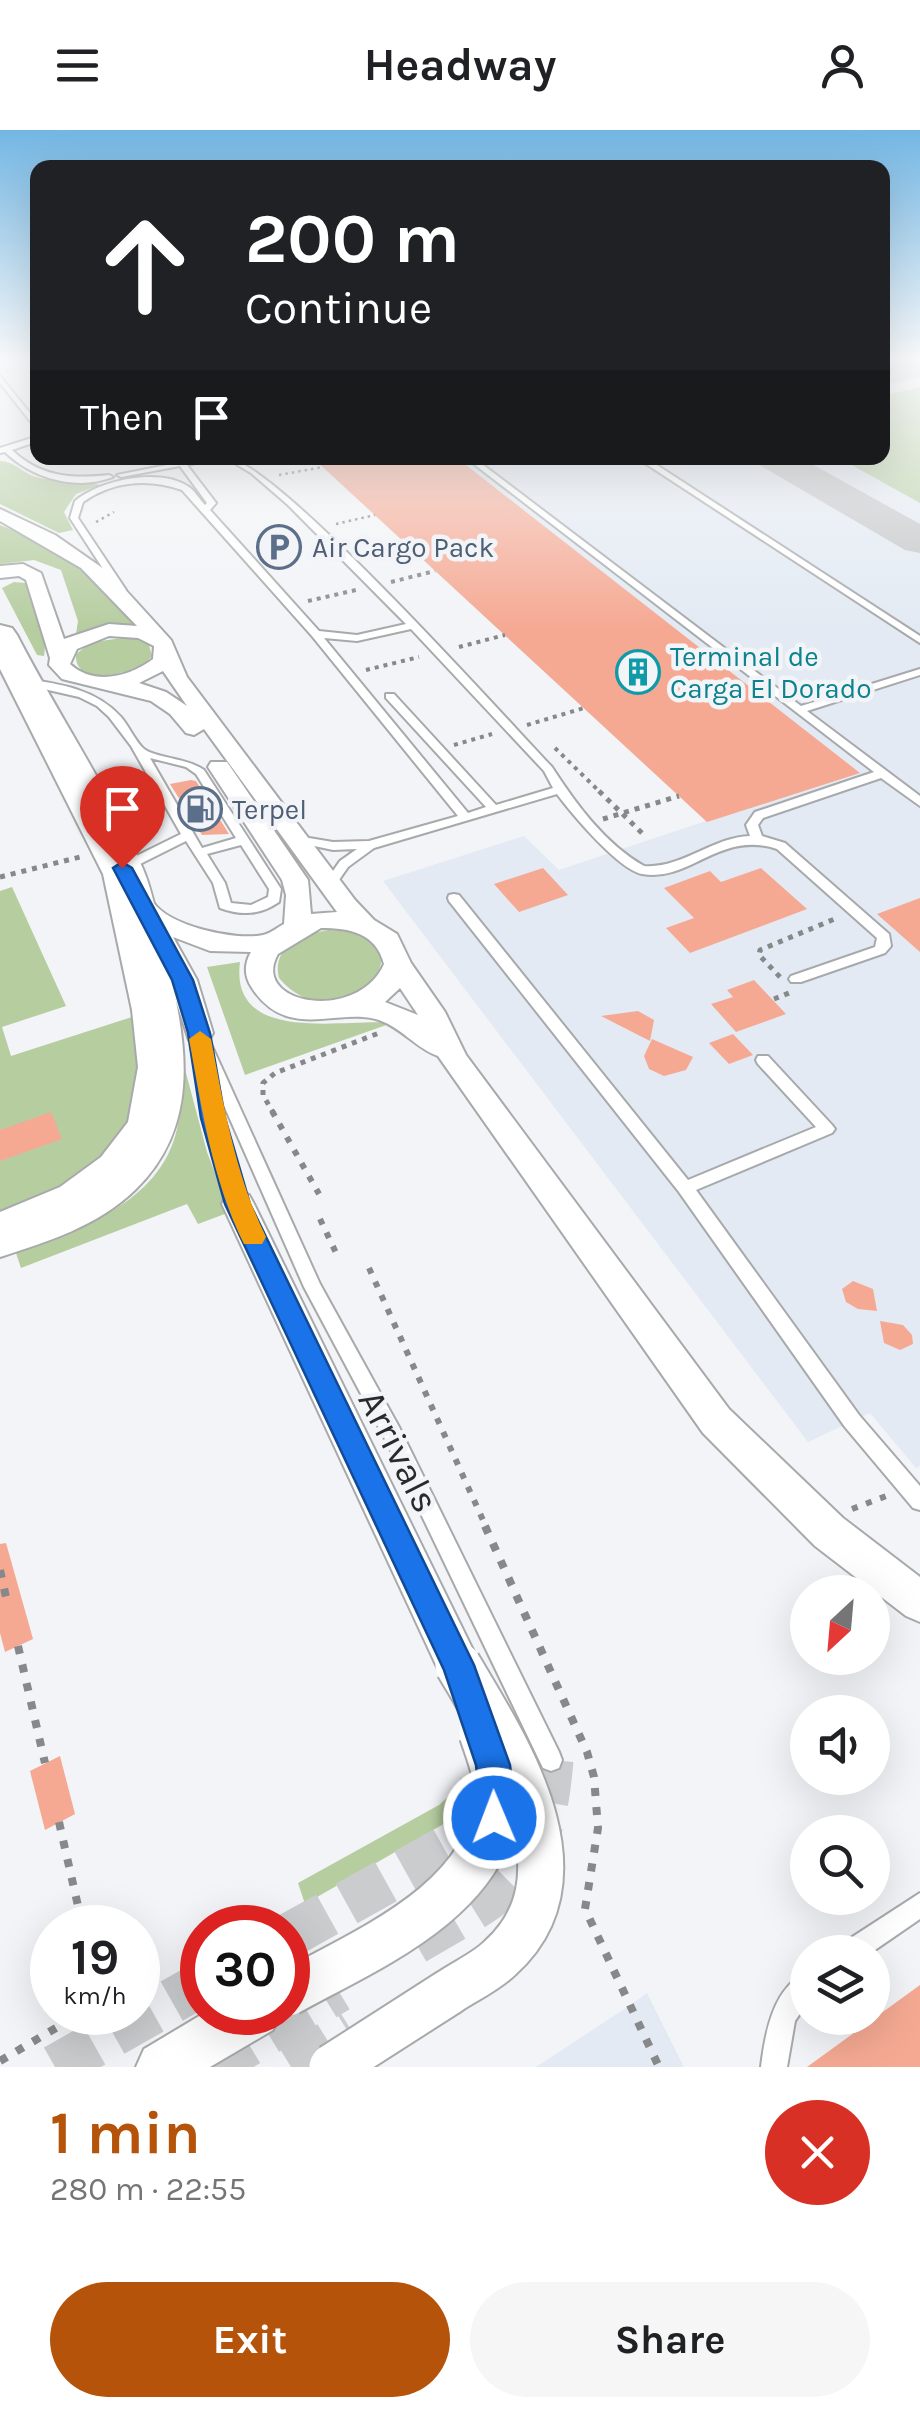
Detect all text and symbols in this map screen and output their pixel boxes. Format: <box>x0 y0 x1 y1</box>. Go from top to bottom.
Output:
icon: menu <box>50 38 105 93</box>
icon: person <box>815 38 870 93</box>
text: Headway <box>364 39 556 91</box>
text: 200 m <box>245 198 460 280</box>
icon: ahead <box>80 200 210 330</box>
text: Continue <box>245 282 432 334</box>
icon: arrive <box>184 390 239 445</box>
text: Then <box>80 395 164 440</box>
parking icon: Air Cargo Pack <box>256 524 302 570</box>
place label: Air Cargo Pack <box>312 531 494 564</box>
place label: Terminal de Carga El Dorado <box>670 640 872 705</box>
building icon: Terminal de Carga El Dorado <box>615 649 661 695</box>
pin <box>80 766 165 869</box>
icon: arrive <box>95 781 150 836</box>
fuel station icon: Terpel <box>177 786 223 832</box>
place label: Terpel <box>232 793 307 826</box>
street label: Arrivals <box>349 1383 448 1520</box>
north arrow <box>790 1575 890 1675</box>
map controls <box>790 1575 890 2035</box>
button: sound <box>790 1695 890 1795</box>
position arrow <box>442 1766 546 1870</box>
button: search <box>790 1815 890 1915</box>
speed limit sign: 30 <box>180 1905 310 2035</box>
text: 19 <box>71 1928 119 1987</box>
button: layers <box>790 1935 890 2035</box>
text: km/h <box>63 1981 127 2010</box>
text: 1 min <box>50 2098 201 2168</box>
button: close <box>765 2100 870 2205</box>
text: 280 m · 22:55 <box>50 2171 246 2208</box>
button: Exit <box>50 2282 450 2397</box>
button: Share <box>470 2282 870 2397</box>

